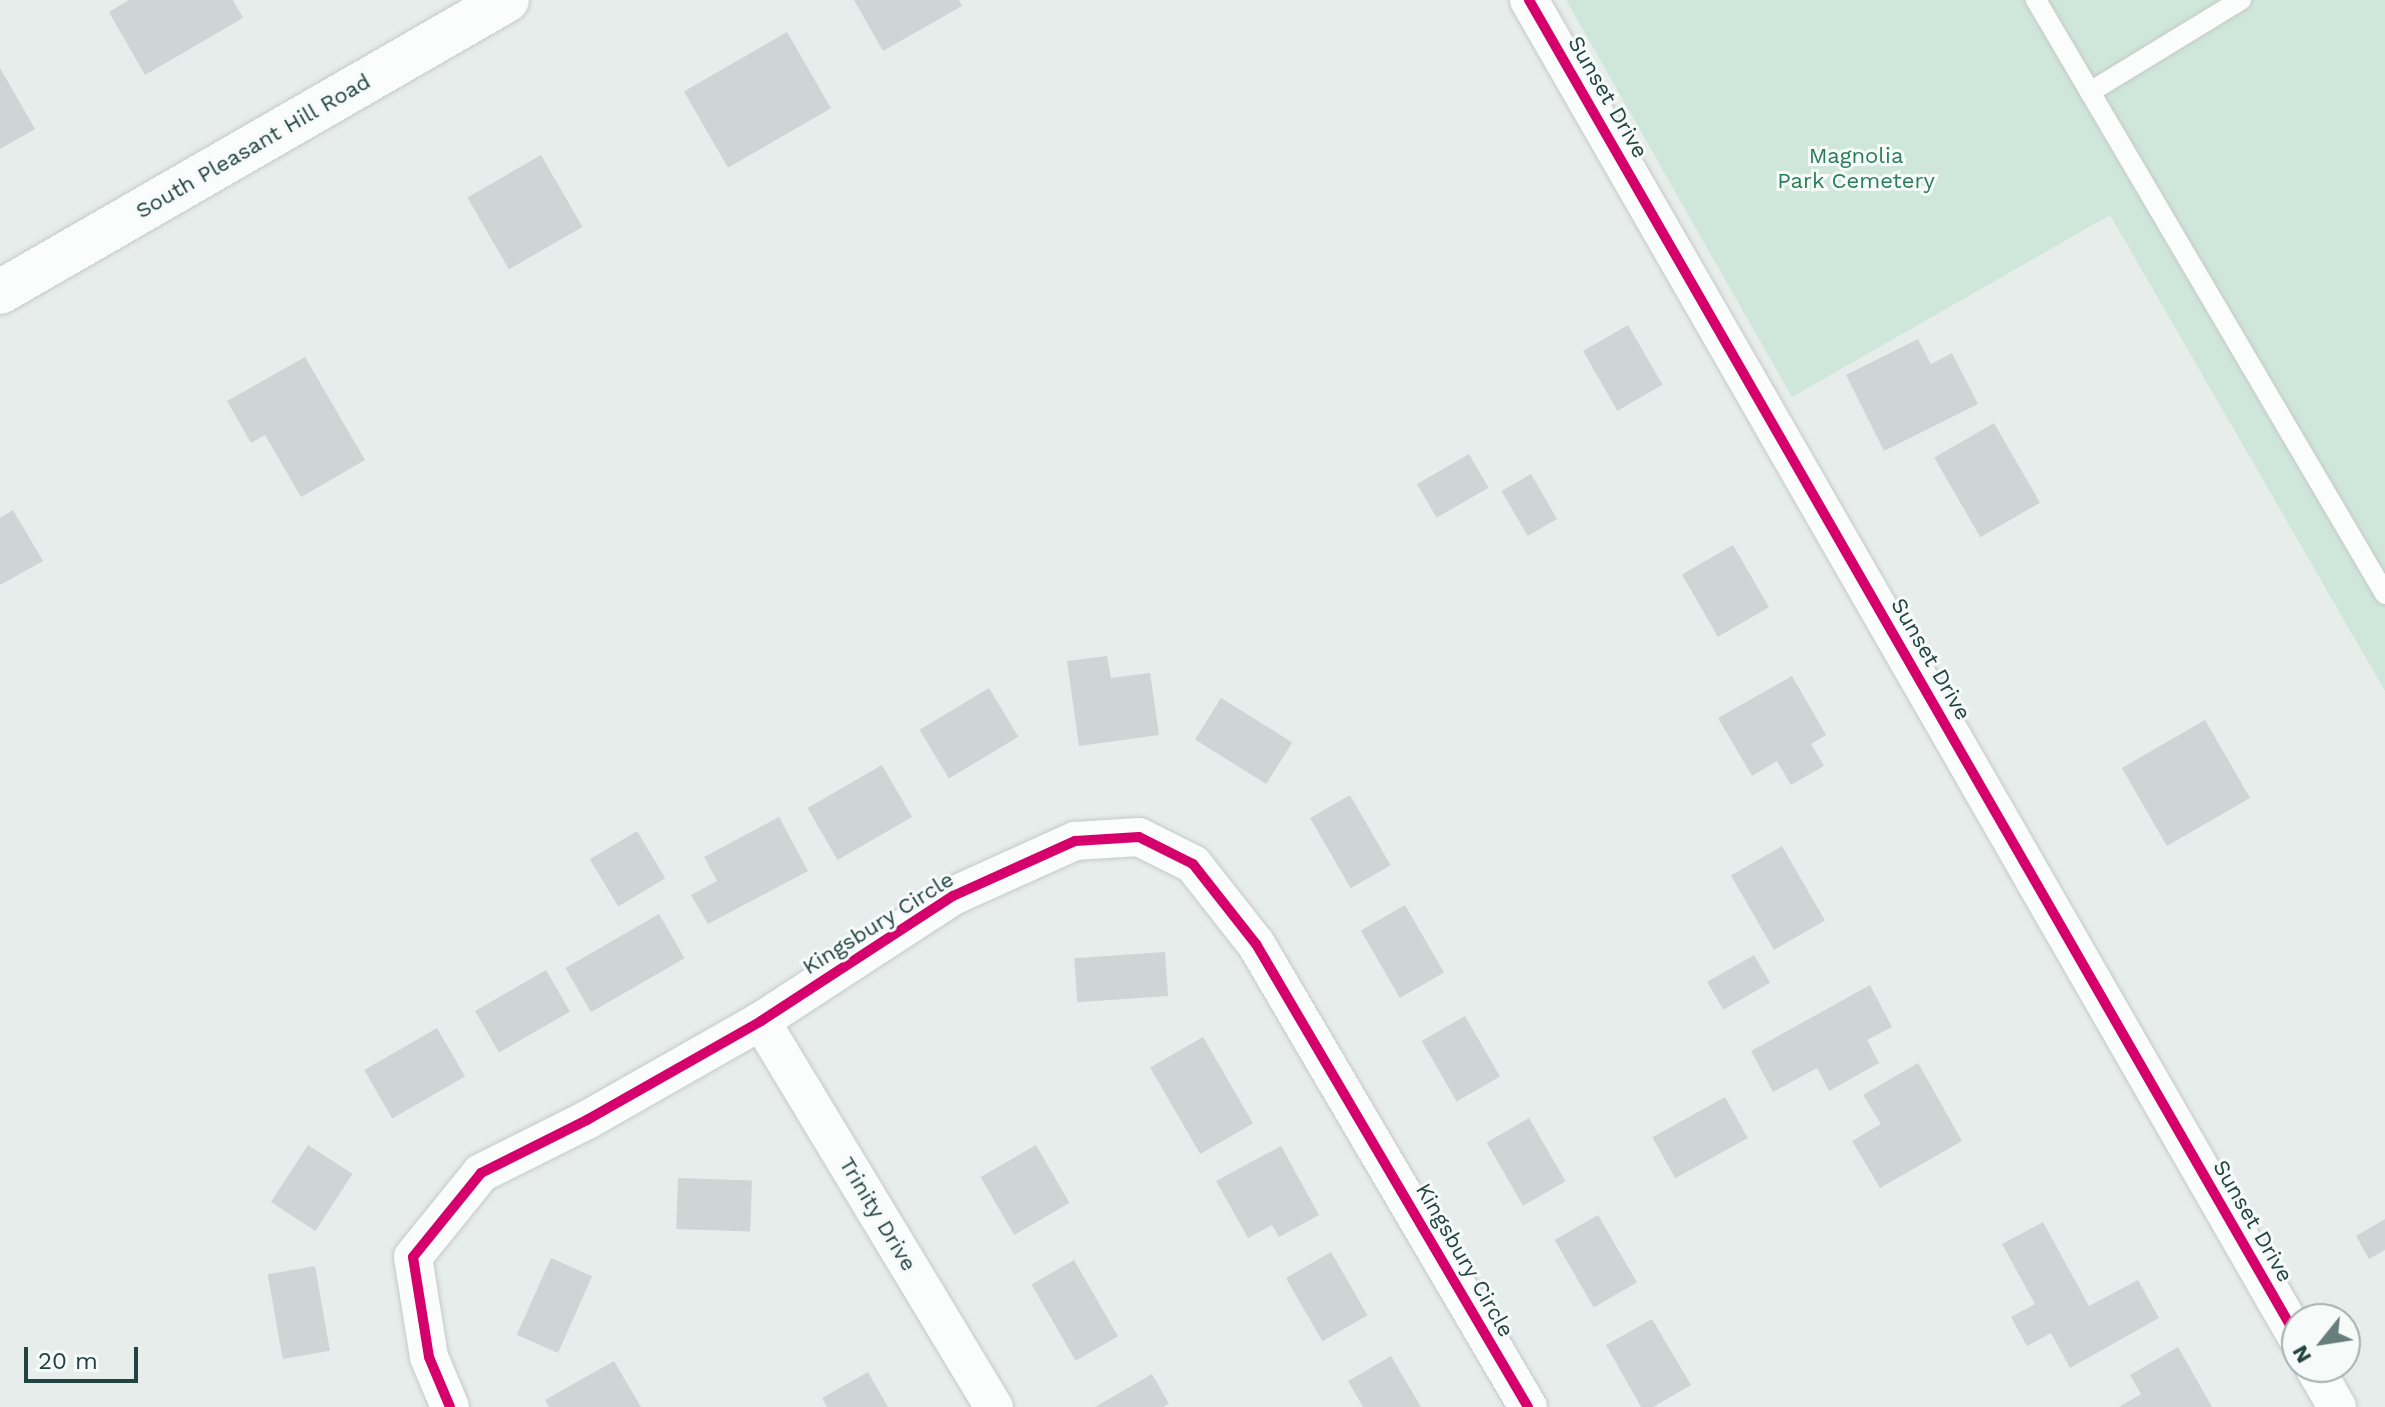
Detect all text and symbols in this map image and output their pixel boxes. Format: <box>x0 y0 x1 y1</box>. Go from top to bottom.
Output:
street label: Sunset Drive <box>1562 31 1654 163</box>
street label: South Pleasant Hill Road <box>131 68 375 224</box>
park label: Magnolia Park Cemetery <box>1777 142 1935 194</box>
street label: Sunset Drive <box>1885 593 1977 725</box>
street label: Kingsbury Circle <box>797 866 959 980</box>
street label: Trinity Drive <box>834 1152 922 1276</box>
street label: Sunset Drive <box>2207 1155 2299 1287</box>
street label: Kingsbury Circle <box>1410 1178 1520 1342</box>
north arrow <box>2281 1303 2361 1383</box>
scale bar <box>28 1331 142 1381</box>
text: N <box>2287 1341 2316 1368</box>
text: 20 m <box>38 1347 98 1375</box>

